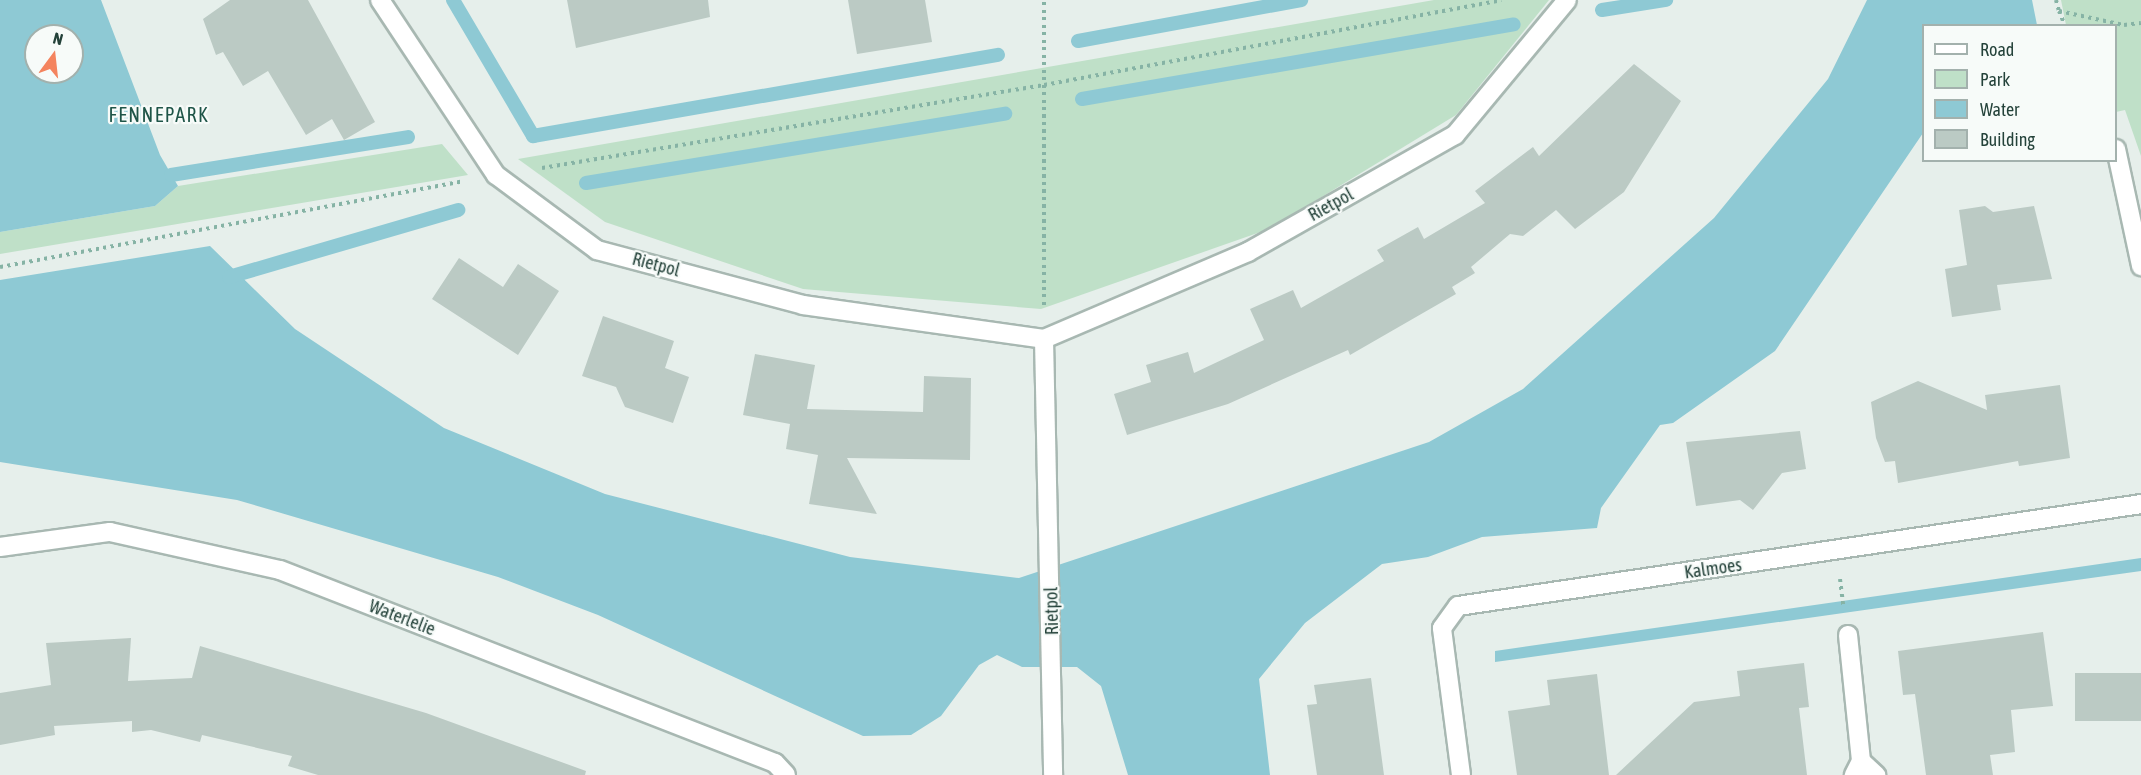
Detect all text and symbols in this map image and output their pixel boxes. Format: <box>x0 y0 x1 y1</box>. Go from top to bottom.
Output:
north arrow <box>24 24 84 84</box>
legend <box>1922 24 2117 162</box>
text: N <box>51 29 65 48</box>
text: Road <box>1980 39 2014 60</box>
text: Park <box>1980 69 2010 90</box>
text: Water <box>1980 99 2019 120</box>
district label: FENNEPARK <box>109 102 209 126</box>
text: Building <box>1980 129 2035 150</box>
street label: Rietpol <box>1305 184 1357 226</box>
street label: Rietpol <box>630 248 682 282</box>
street label: Kalmoes <box>1683 554 1743 584</box>
street label: Rietpol <box>1041 587 1063 635</box>
street label: Waterlelie <box>366 596 438 640</box>

